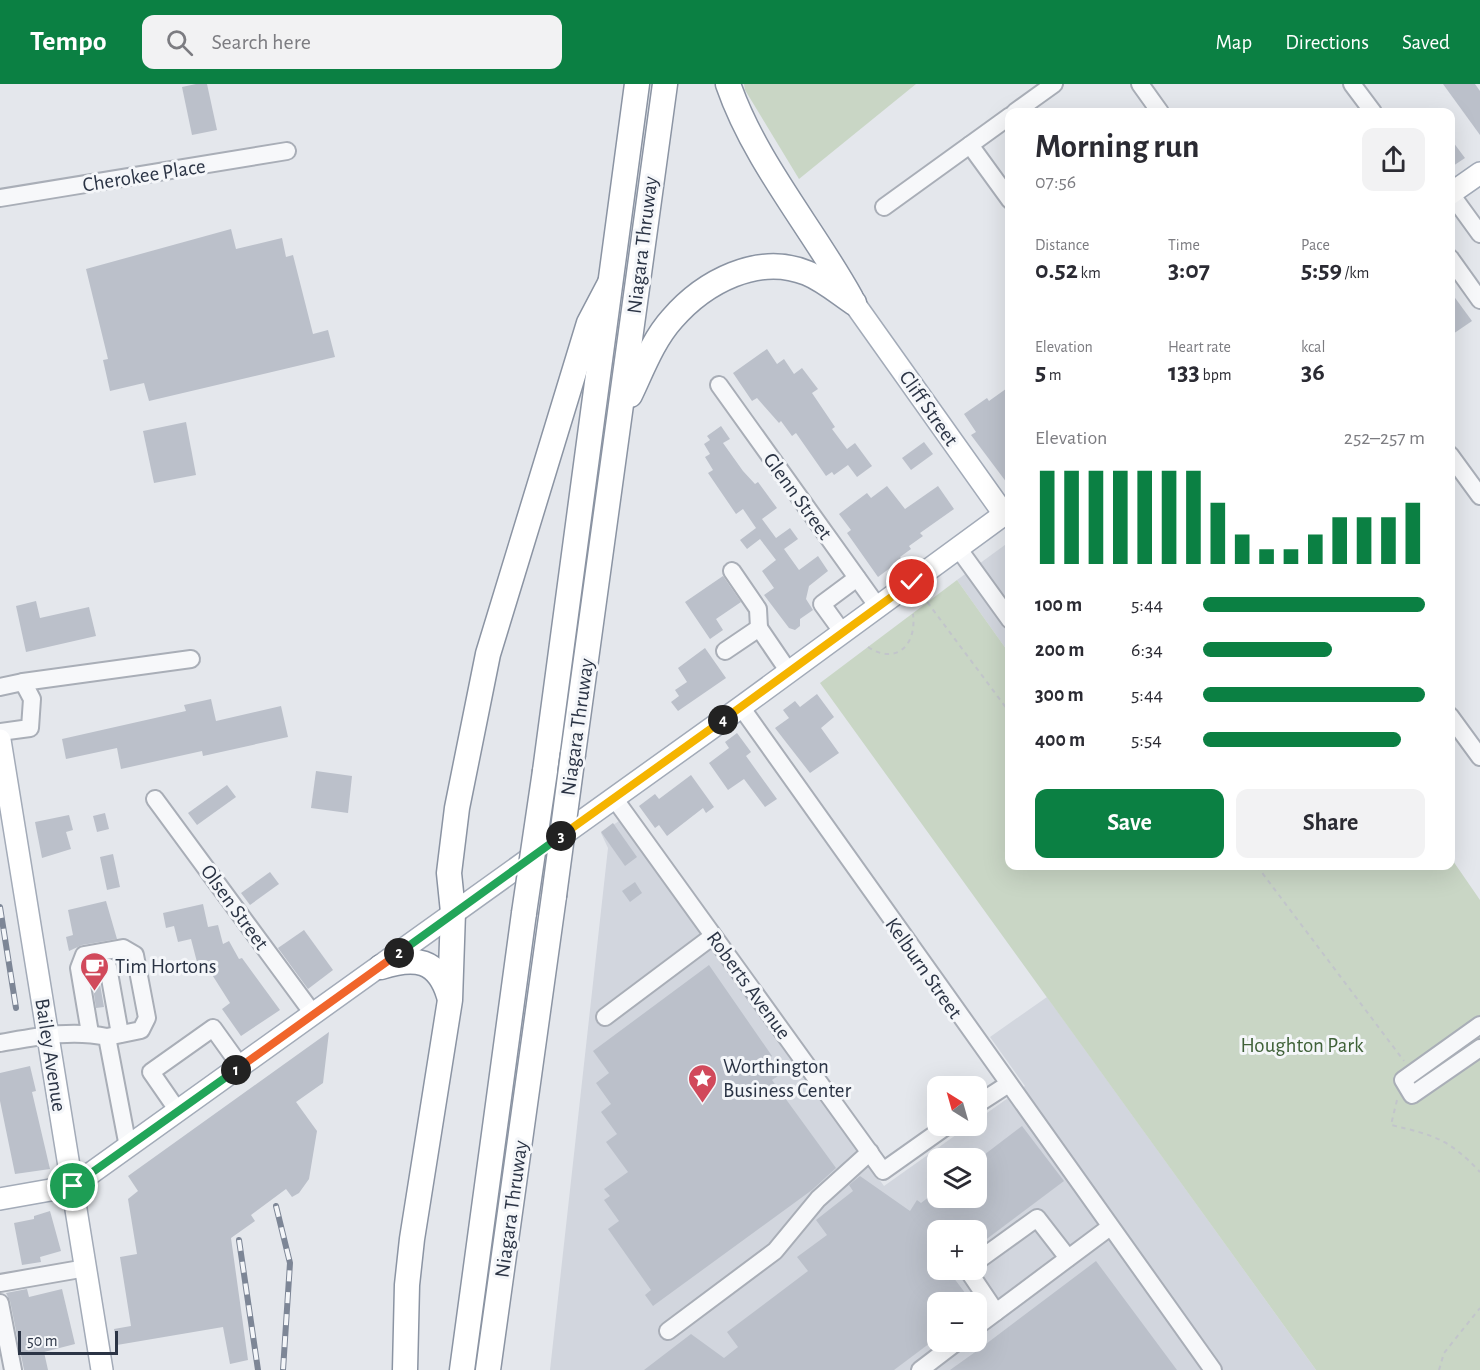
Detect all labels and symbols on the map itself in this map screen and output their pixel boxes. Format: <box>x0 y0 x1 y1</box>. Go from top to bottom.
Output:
street label: Cherokee Place <box>81 155 207 196</box>
street label: Niagara Thruway <box>624 175 661 315</box>
street label: Cliff Street <box>895 367 962 450</box>
street label: Glenn Street <box>759 449 836 544</box>
pin <box>886 556 937 607</box>
street label: Niagara Thruway <box>557 657 598 797</box>
pin: 4 <box>708 705 738 735</box>
pin: 3 <box>546 821 576 851</box>
street label: Olsen Street <box>197 861 273 954</box>
street label: Kelburn Street <box>881 914 966 1023</box>
street label: Roberts Avenue <box>703 927 795 1043</box>
pin: 2 <box>384 938 414 968</box>
cafe icon: Tim Hortons <box>78 950 110 992</box>
place label: Tim Hortons <box>115 956 217 977</box>
street label: Bailey Avenue <box>31 997 70 1113</box>
park label: Houghton Park <box>1240 1035 1364 1056</box>
pin: 1 <box>221 1055 251 1085</box>
place label: Worthington Business Center <box>723 1056 851 1101</box>
place icon: Worthington Business Center <box>686 1062 718 1104</box>
north arrow <box>927 1076 987 1136</box>
street label: Niagara Thruway <box>491 1139 532 1279</box>
pin <box>47 1160 98 1211</box>
scale bar <box>18 1328 118 1356</box>

